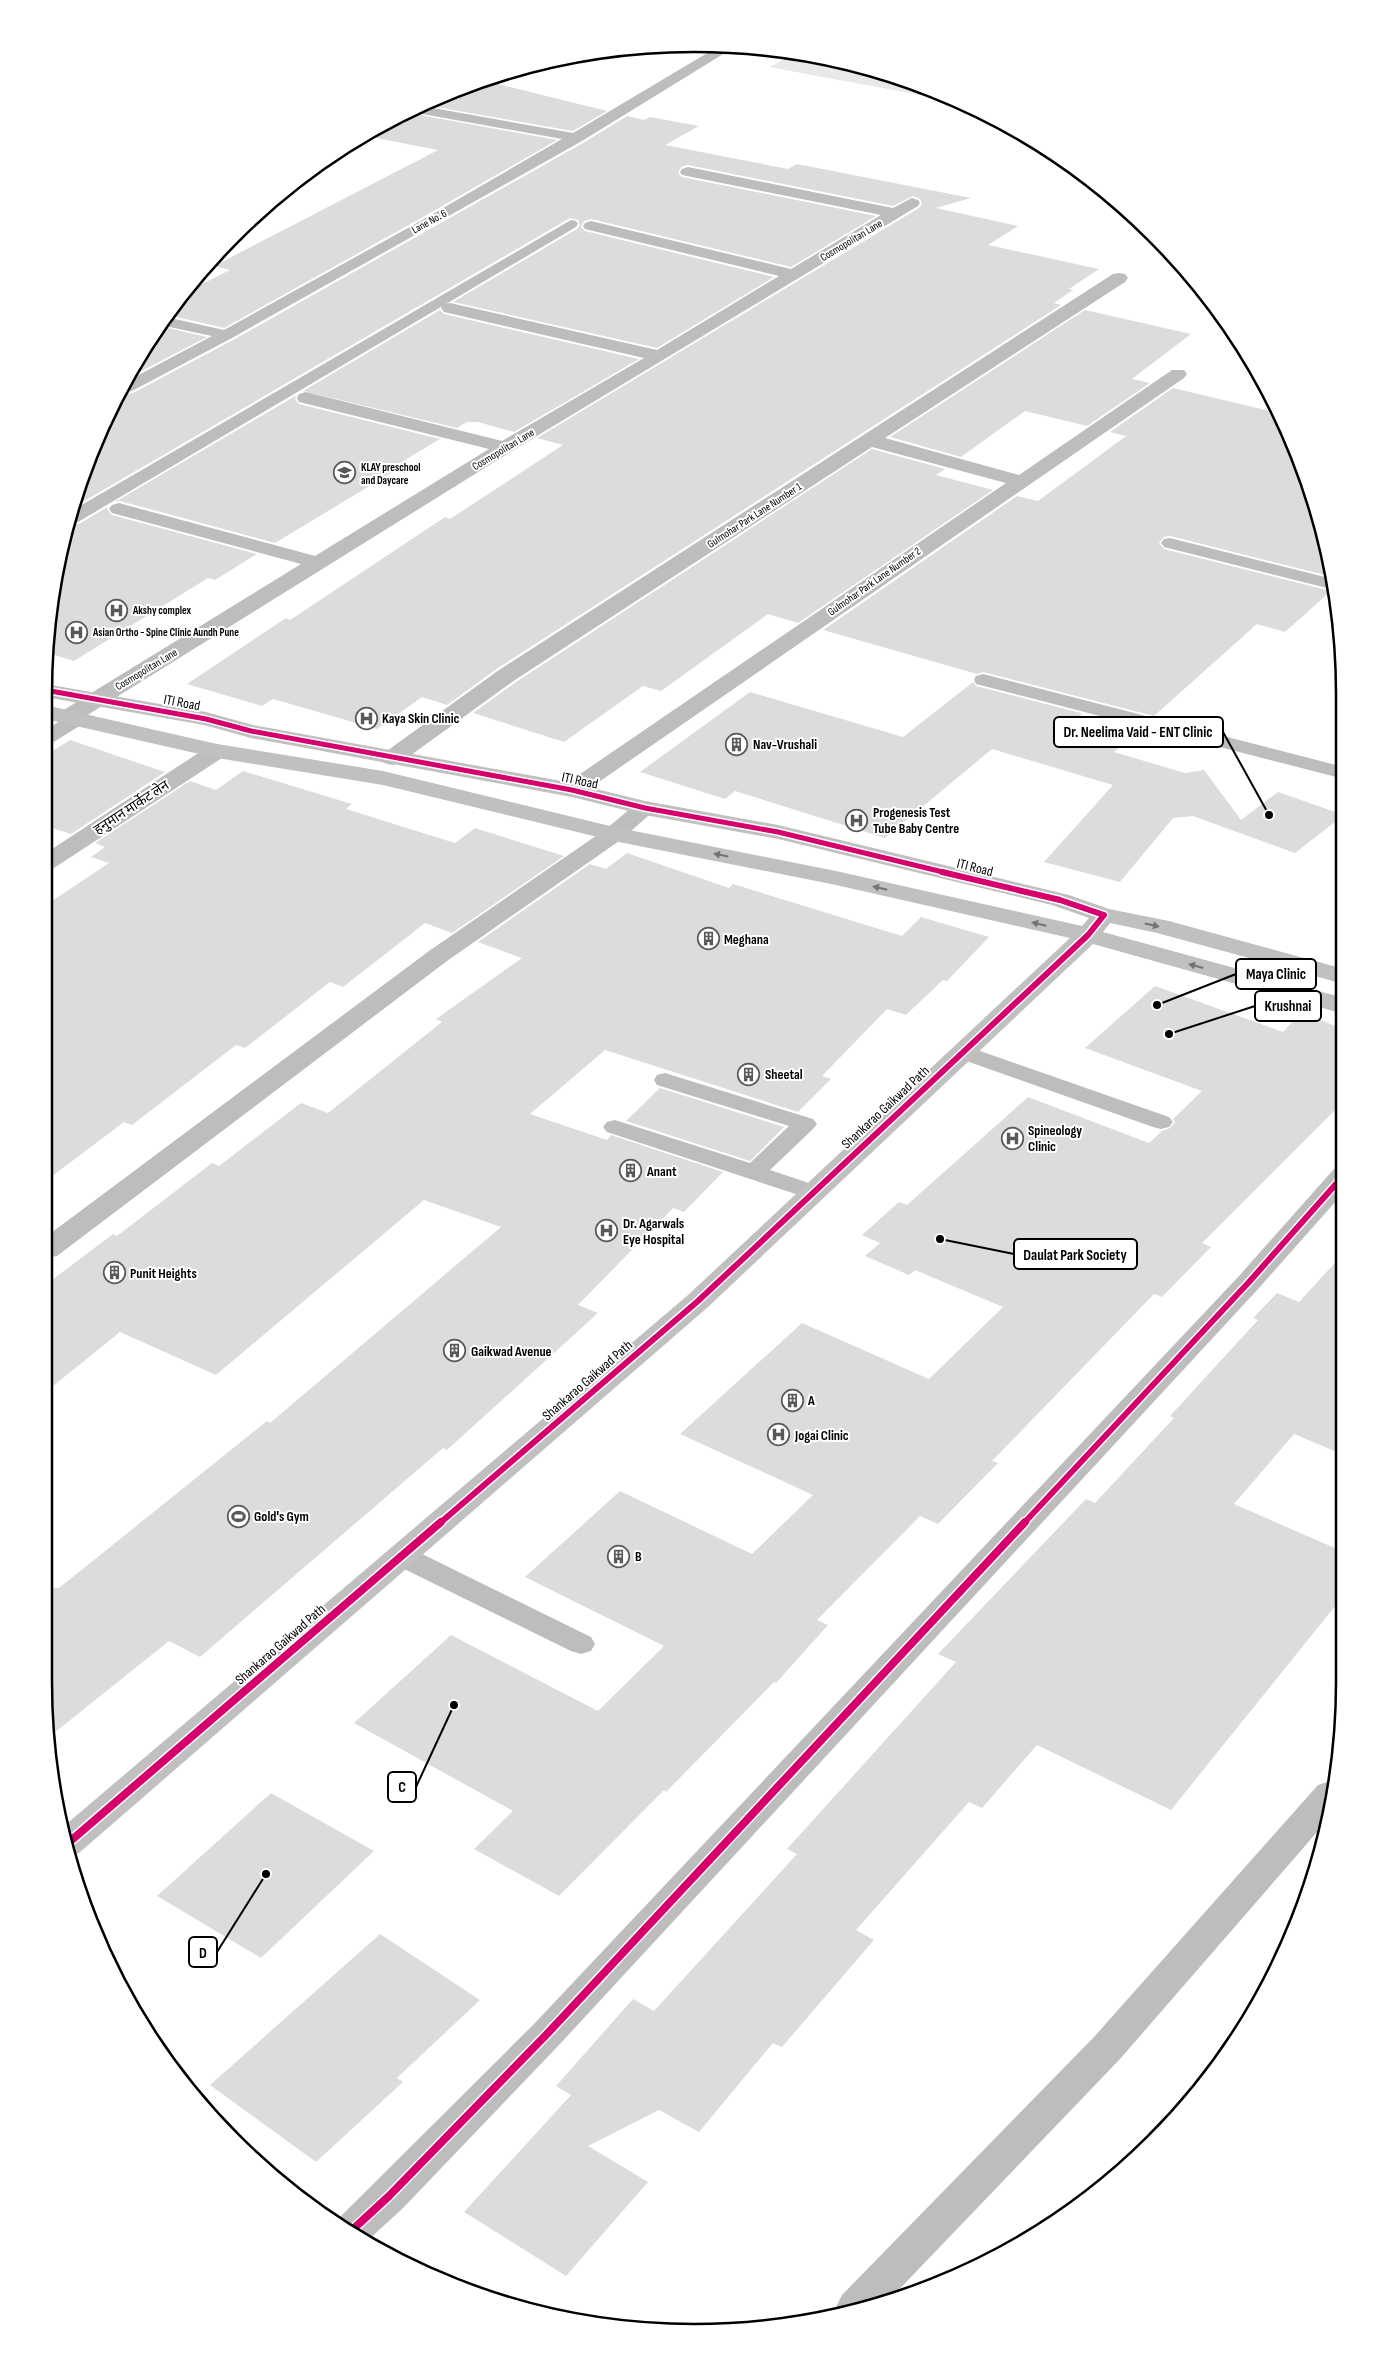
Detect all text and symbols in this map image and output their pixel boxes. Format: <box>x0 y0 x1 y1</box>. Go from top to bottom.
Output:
street label: Lane No. 6 <box>410 206 449 236</box>
street label: Cosmopolitan Lane <box>818 217 885 264</box>
street label: Cosmopolitan Lane <box>470 426 537 473</box>
school or university icon: KLAY preschool and Daycare <box>333 461 357 485</box>
place label: KLAY preschool and Daycare <box>361 461 421 487</box>
street label: Gulmohar Park Lane Number 1 <box>705 480 804 551</box>
street label: Gulmohar Park Lane Number 2 <box>825 544 924 618</box>
hospital icon: Akshy complex <box>105 598 129 622</box>
place label: Akshy complex <box>132 604 191 617</box>
hospital icon: Asian Ortho - Spine Clinic Aundh Pune <box>65 620 89 644</box>
place label: Asian Ortho - Spine Clinic Aundh Pune <box>92 626 239 639</box>
street label: Cosmopolitan Lane <box>113 646 180 693</box>
street label: ITI Road <box>162 691 202 714</box>
hospital icon: Kaya Skin Clinic <box>354 706 378 730</box>
place label: Kaya Skin Clinic <box>382 710 460 727</box>
callout: Dr. Neelima Vaid - ENT Clinic <box>1054 717 1223 747</box>
text: Dr. Neelima Vaid - ENT Clinic <box>1063 723 1213 742</box>
building icon: Nav-Vrushali <box>725 732 749 756</box>
place label: Nav-Vrushali <box>753 736 817 753</box>
street label: ITI Road <box>560 768 600 793</box>
street label: हनुमान मार्केट लेन <box>90 776 173 839</box>
place label: Progenesis Test Tube Baby Centre <box>873 804 959 837</box>
hospital icon: Progenesis Test Tube Baby Centre <box>845 808 869 832</box>
one-way arrow <box>713 851 729 859</box>
street label: ITI Road <box>955 855 995 880</box>
one-way arrow <box>873 884 888 892</box>
one-way arrow <box>1031 920 1046 928</box>
one-way arrow <box>1144 921 1159 929</box>
building icon: Meghana <box>696 927 720 951</box>
place label: Meghana <box>724 931 769 948</box>
callout: Maya Clinic <box>1236 959 1316 989</box>
one-way arrow <box>1188 961 1203 969</box>
text: Maya Clinic <box>1246 965 1306 984</box>
callout: Krushnai <box>1255 991 1321 1021</box>
text: Krushnai <box>1265 997 1311 1016</box>
building icon: Sheetal <box>737 1062 761 1086</box>
street label: Shankarao Gaikwad Path <box>838 1062 933 1152</box>
place label: Sheetal <box>765 1066 803 1083</box>
place label: Spineology Clinic <box>1028 1122 1082 1155</box>
hospital icon: Spineology Clinic <box>1000 1126 1024 1150</box>
building icon: Anant <box>619 1159 643 1183</box>
place label: Anant <box>646 1163 677 1180</box>
place label: Dr. Agarwals Eye Hospital <box>623 1215 684 1248</box>
hospital icon: Dr. Agarwals Eye Hospital <box>595 1219 619 1243</box>
callout: Daulat Park Society <box>1014 1239 1137 1269</box>
text: Daulat Park Society <box>1023 1246 1127 1265</box>
building icon: Punit Heights <box>102 1261 126 1285</box>
place label: Punit Heights <box>130 1265 197 1282</box>
street label: Shankarao Gaikwad Path <box>539 1337 636 1424</box>
building icon: Gaikwad Avenue <box>443 1339 467 1363</box>
place label: Gaikwad Avenue <box>471 1343 552 1360</box>
building icon: A <box>780 1388 804 1412</box>
place label: A <box>807 1392 815 1409</box>
hospital icon: Jogai Clinic <box>767 1423 791 1447</box>
place label: Jogai Clinic <box>794 1427 849 1444</box>
sports icon: Gold's Gym <box>226 1504 250 1528</box>
place label: Gold's Gym <box>254 1508 309 1525</box>
building icon: B <box>607 1544 631 1568</box>
place label: B <box>635 1548 642 1565</box>
street label: Shankarao Gaikwad Path <box>232 1601 329 1688</box>
callout: C <box>388 1772 416 1802</box>
text: C <box>398 1778 406 1797</box>
callout: D <box>189 1937 217 1967</box>
text: D <box>199 1944 207 1963</box>

